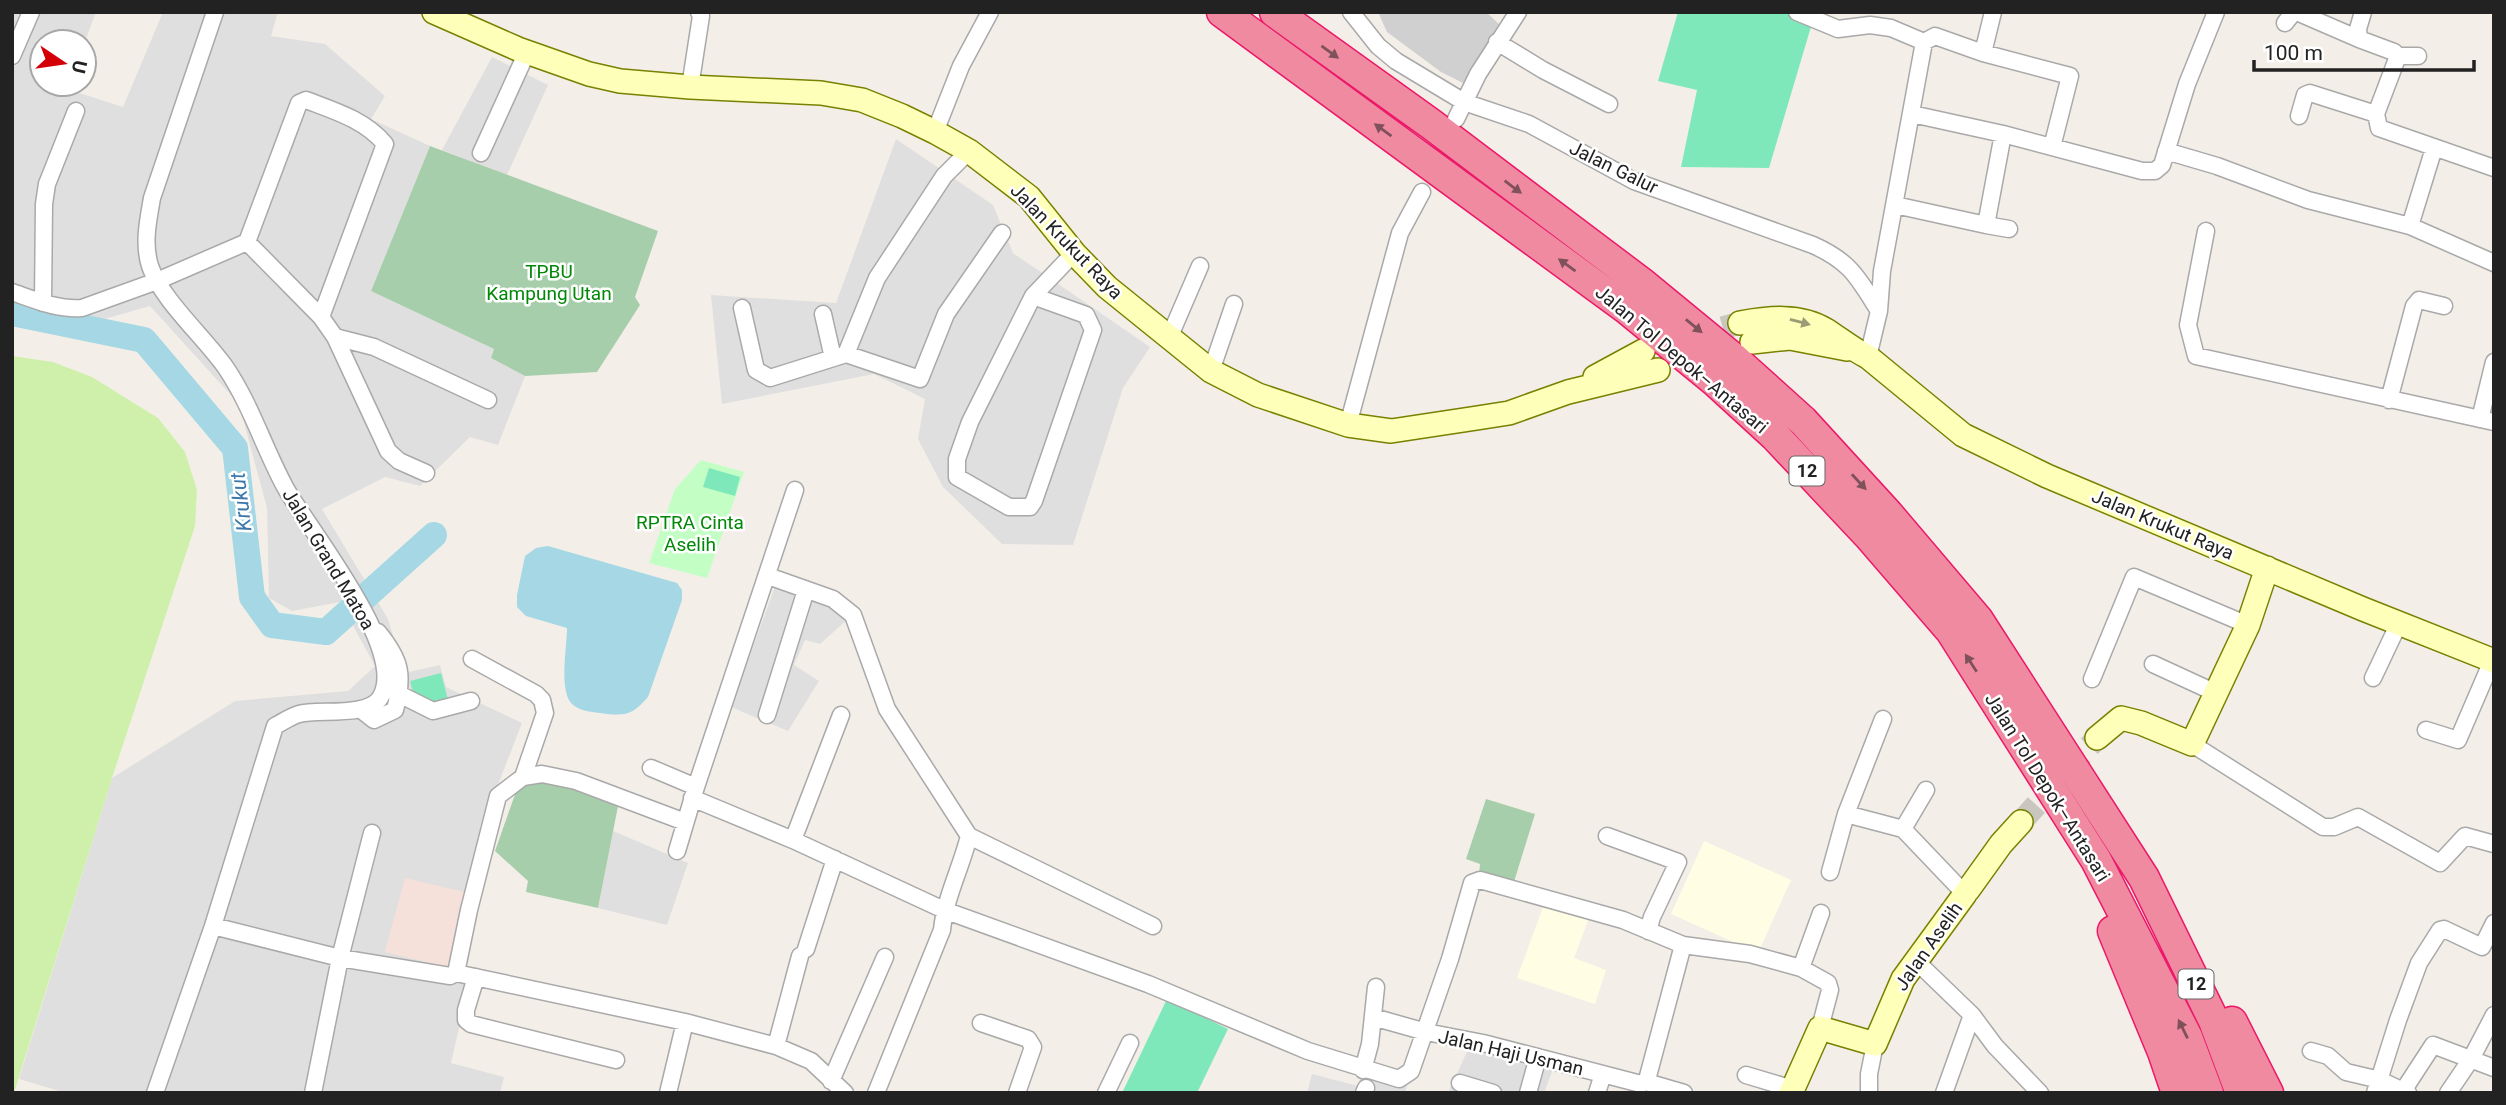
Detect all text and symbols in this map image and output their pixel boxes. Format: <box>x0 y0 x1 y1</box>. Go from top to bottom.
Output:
north arrow <box>28 28 98 98</box>
scale bar <box>2254 28 2474 72</box>
text: 100 m <box>2264 41 2323 65</box>
one-way arrow <box>1321 45 1339 59</box>
text: U <box>66 58 92 75</box>
one-way arrow <box>1374 123 1392 137</box>
street label: Jalan Galur <box>1566 136 1662 199</box>
street label: Jalan Krukut Raya <box>1006 179 1128 304</box>
one-way arrow <box>1504 179 1522 194</box>
one-way arrow <box>1558 258 1576 272</box>
park label: TPBU Kampung Utan <box>486 260 612 305</box>
street label: Jalan Tol Depok–Antasari <box>1591 281 1773 438</box>
one-way arrow <box>1789 317 1811 328</box>
one-way arrow <box>1684 318 1702 333</box>
road number: 12 <box>1790 457 1825 486</box>
water label: Krukut <box>225 471 257 533</box>
one-way arrow <box>1850 473 1866 490</box>
street label: Jalan Krukut Raya <box>2088 484 2237 565</box>
street label: Jalan Grand Matoa <box>277 485 380 634</box>
park label: RPTRA Cinta Aselih <box>636 511 744 556</box>
one-way arrow <box>1965 653 1978 673</box>
street label: Jalan Tol Depok–Antasari <box>1980 689 2115 886</box>
street label: Jalan Aselih <box>1889 898 1967 995</box>
road number: 12 <box>2178 970 2214 999</box>
one-way arrow <box>2177 1019 2188 1039</box>
street label: Jalan Haji Usman <box>1436 1025 1586 1080</box>

